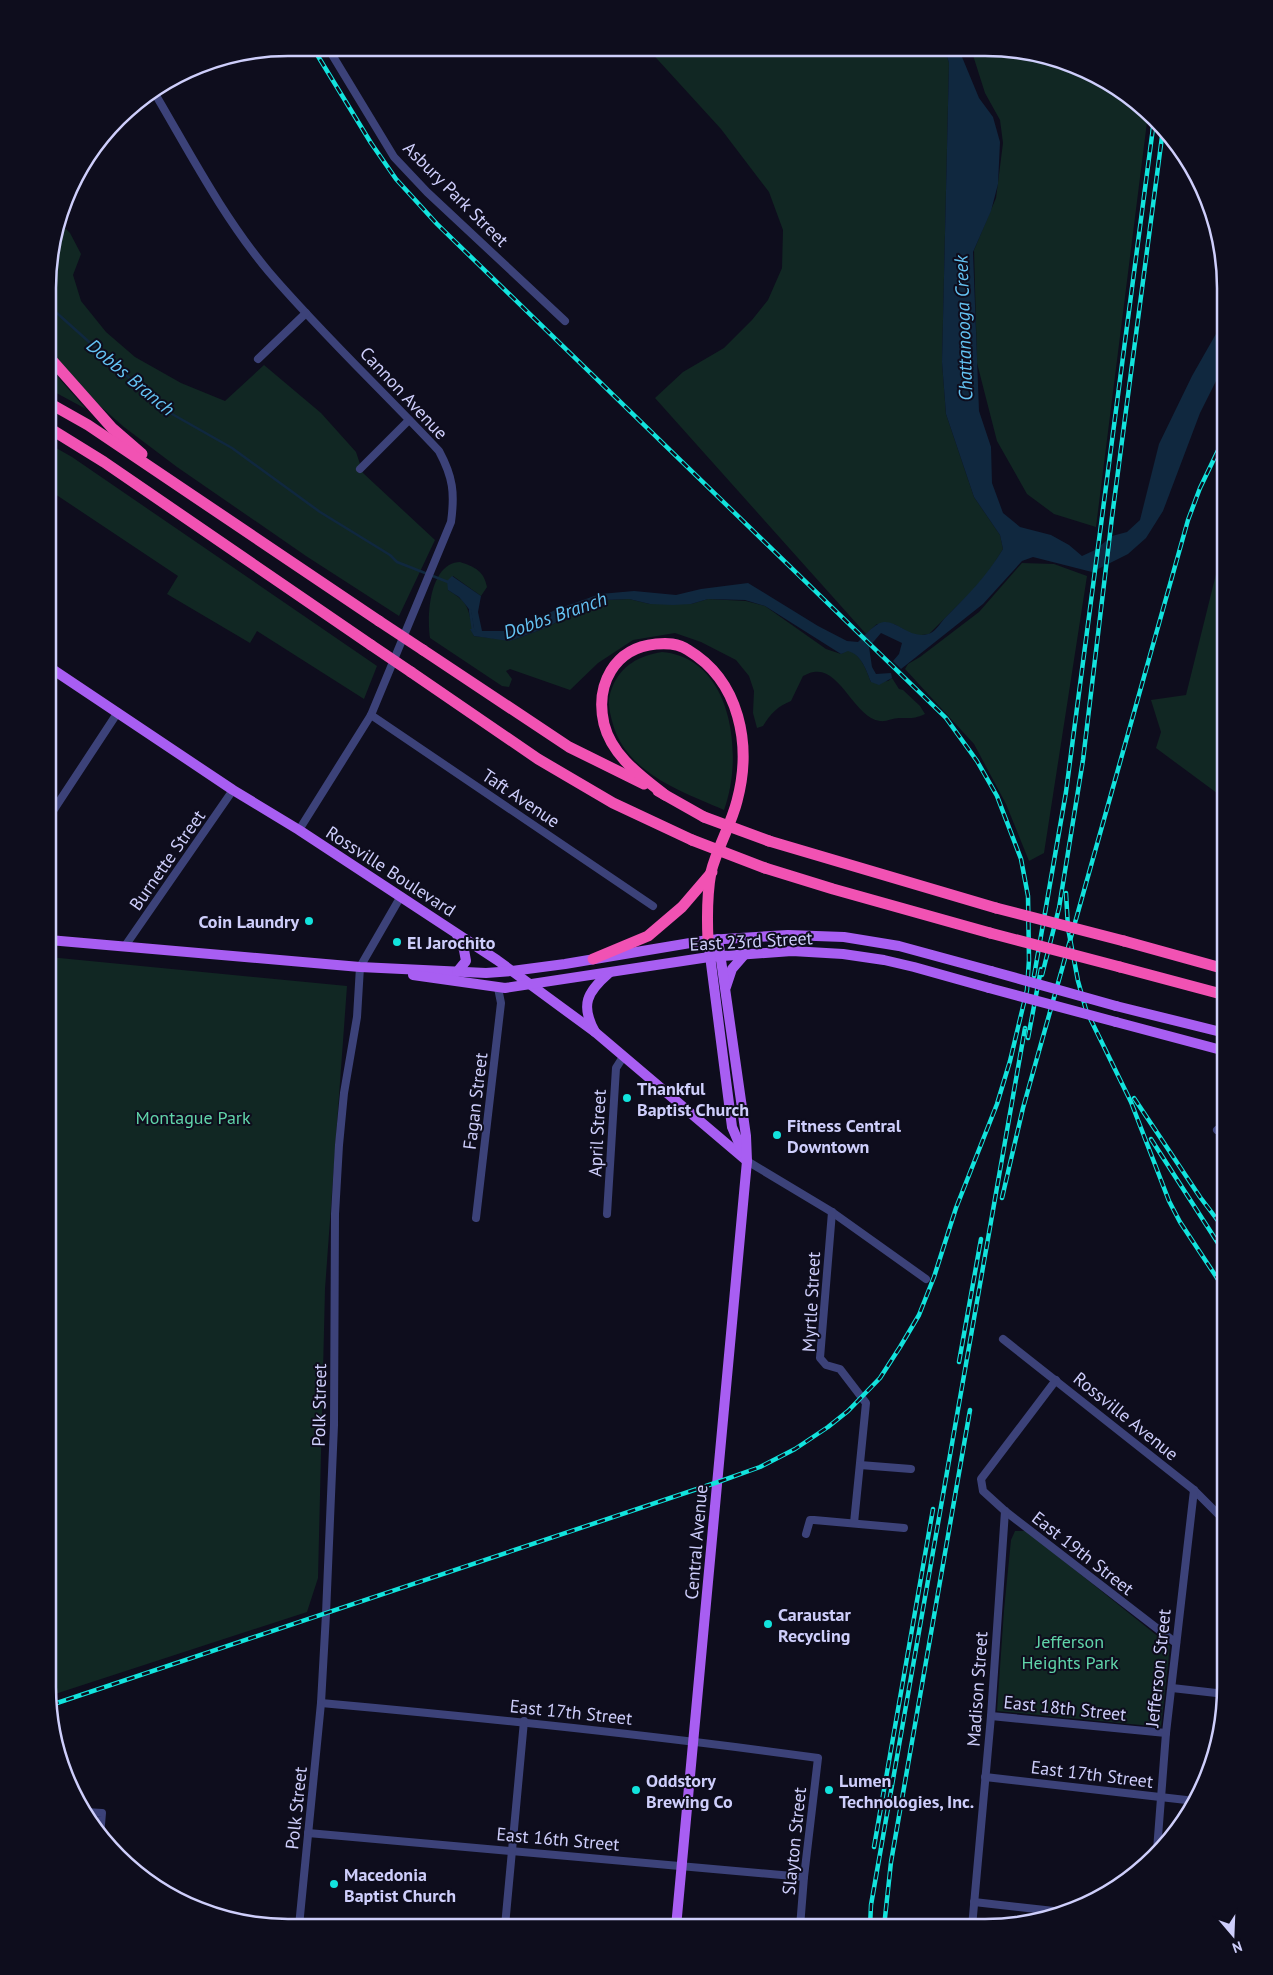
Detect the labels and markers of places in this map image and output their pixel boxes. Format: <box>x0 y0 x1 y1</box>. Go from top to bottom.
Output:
place label: Coin Laundry <box>198 910 299 933</box>
marker: Coin Laundry <box>303 915 315 927</box>
place label: El Jarochito <box>407 931 496 954</box>
marker: El Jarochito <box>391 936 403 948</box>
place label: Thankful Baptist Church <box>637 1077 749 1121</box>
marker: Thankful Baptist Church <box>621 1092 633 1104</box>
place label: Fitness Central Downtown <box>787 1114 902 1158</box>
marker: Fitness Central Downtown <box>771 1129 783 1141</box>
place label: Caraustar Recycling <box>778 1603 852 1647</box>
marker: Caraustar Recycling <box>762 1618 774 1630</box>
place label: Oddstory Brewing Co <box>646 1769 733 1813</box>
place label: Lumen Technologies, Inc. <box>839 1769 974 1813</box>
marker: Oddstory Brewing Co <box>630 1784 642 1796</box>
marker: Lumen Technologies, Inc. <box>823 1784 835 1796</box>
place label: Macedonia Baptist Church <box>344 1863 456 1907</box>
marker: Macedonia Baptist Church <box>328 1878 340 1890</box>

